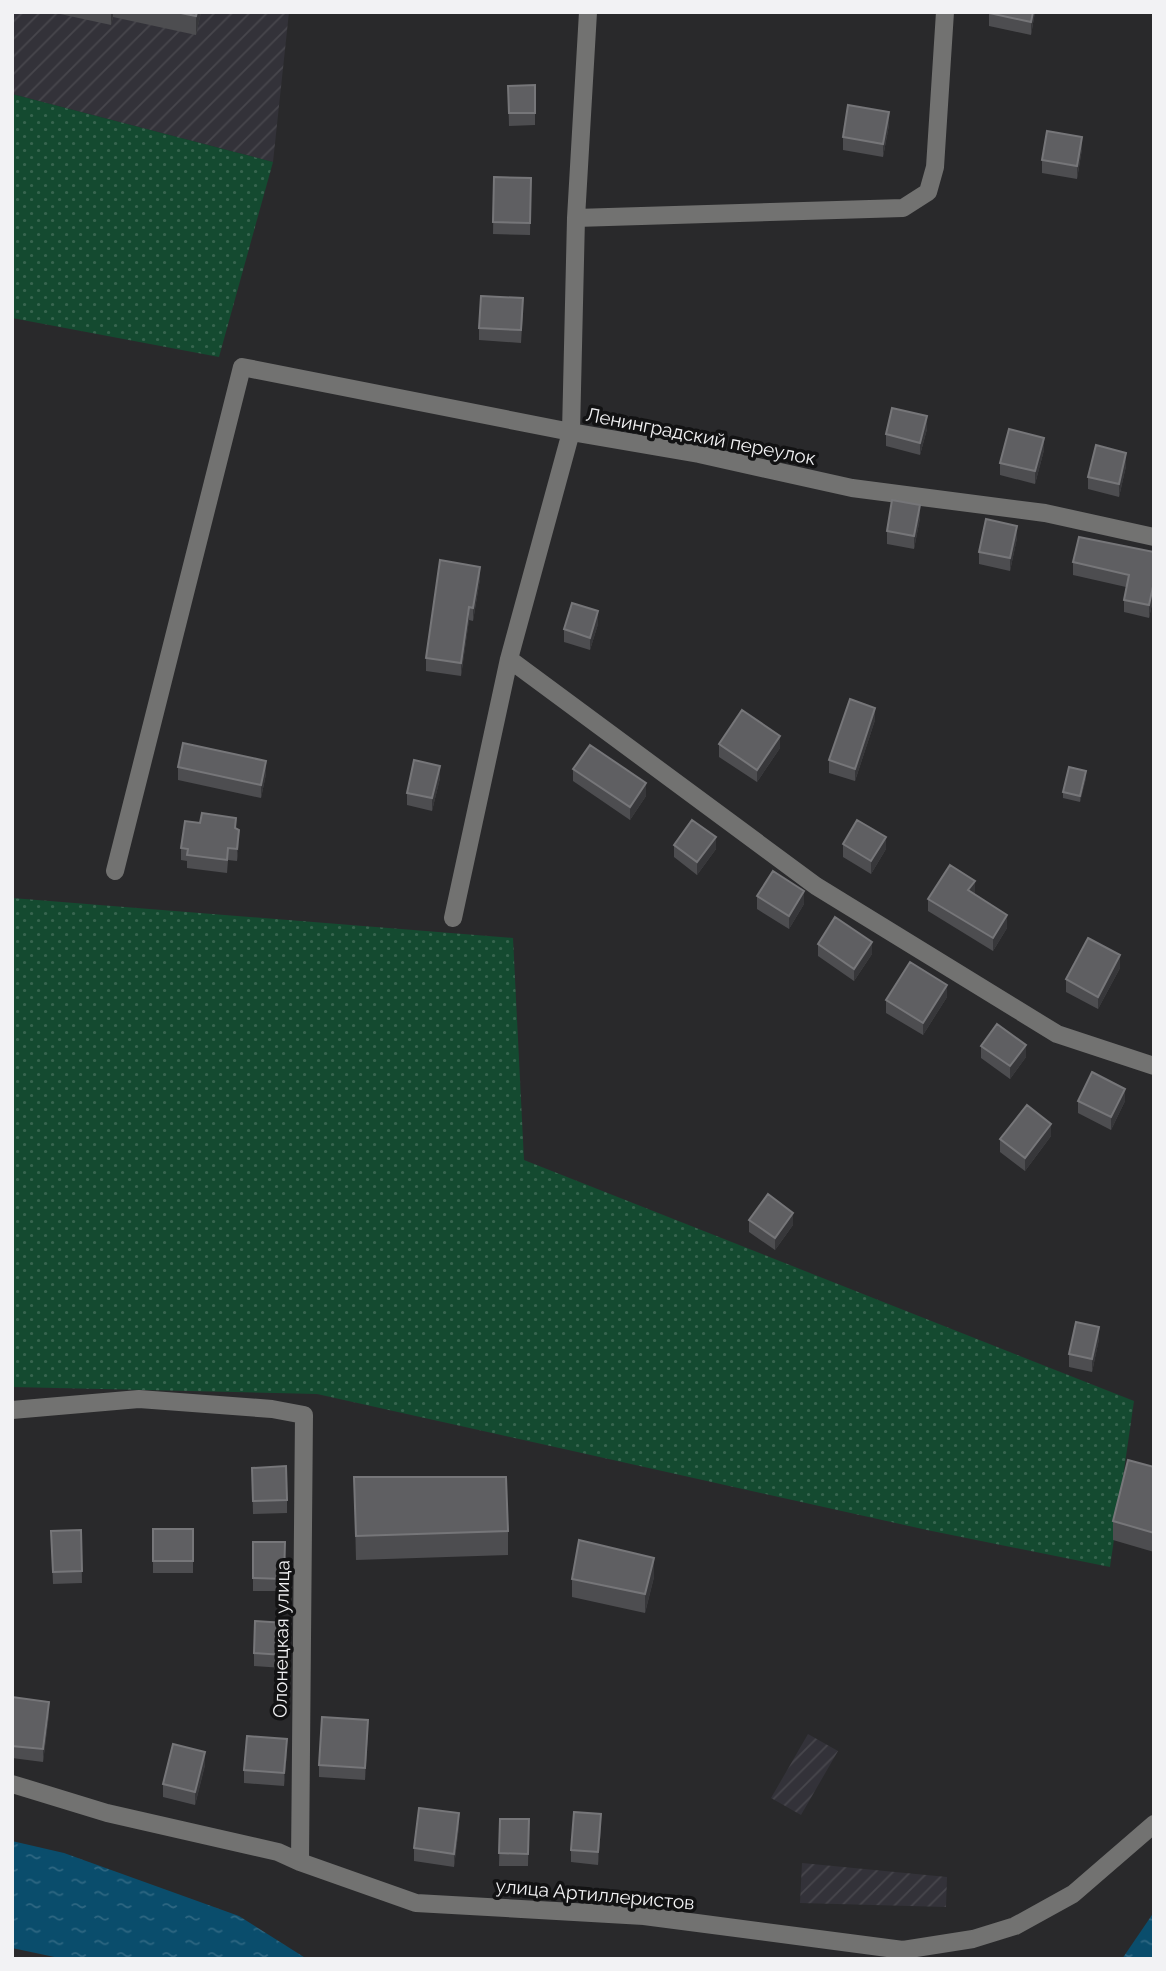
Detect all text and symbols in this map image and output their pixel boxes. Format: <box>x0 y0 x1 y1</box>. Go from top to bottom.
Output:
street label: Ленинградский переулок <box>584 403 818 469</box>
street label: Олонецкая улица <box>269 1560 293 1718</box>
street label: улица Артиллеристов <box>495 1874 695 1914</box>

